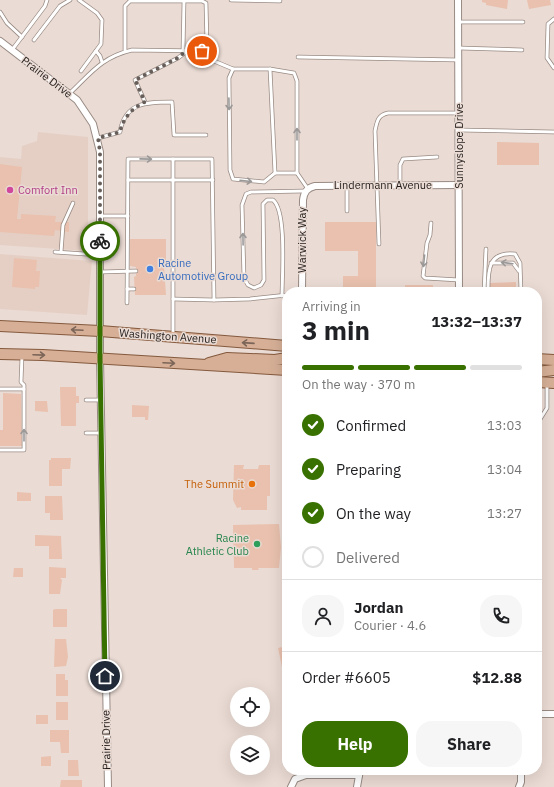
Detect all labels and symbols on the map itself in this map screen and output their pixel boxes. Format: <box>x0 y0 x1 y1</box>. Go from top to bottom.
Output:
pin <box>185 34 219 68</box>
street label: Prairie Drive <box>19 53 75 101</box>
one-way arrow <box>225 97 233 110</box>
street label: Sunnyslope Drive <box>452 103 466 189</box>
one-way arrow <box>293 128 301 141</box>
one-way arrow <box>139 155 152 163</box>
one-way arrow <box>239 177 252 185</box>
street label: Lindermann Avenue <box>334 178 432 192</box>
place label: Comfort Inn <box>18 183 78 197</box>
marker: Comfort Inn <box>5 185 15 195</box>
street label: Warwick Way <box>295 207 309 273</box>
courier <box>80 221 120 261</box>
one-way arrow <box>239 233 247 246</box>
one-way arrow <box>421 254 428 267</box>
place label: Racine Automotive Group <box>158 256 248 283</box>
one-way arrow <box>501 259 514 267</box>
marker: Racine Automotive Group <box>145 264 155 274</box>
one-way arrow <box>71 326 84 334</box>
street label: Washington Avenue <box>119 326 217 346</box>
one-way arrow <box>242 339 255 346</box>
one-way arrow <box>32 351 45 358</box>
one-way arrow <box>162 360 175 367</box>
one-way arrow <box>20 429 28 442</box>
place label: The Summit <box>184 477 244 491</box>
marker: The Summit <box>247 479 257 489</box>
place label: Racine Athletic Club <box>186 531 249 558</box>
marker: Racine Athletic Club <box>252 539 262 549</box>
pin <box>88 659 122 693</box>
street label: Prairie Drive <box>98 710 114 770</box>

